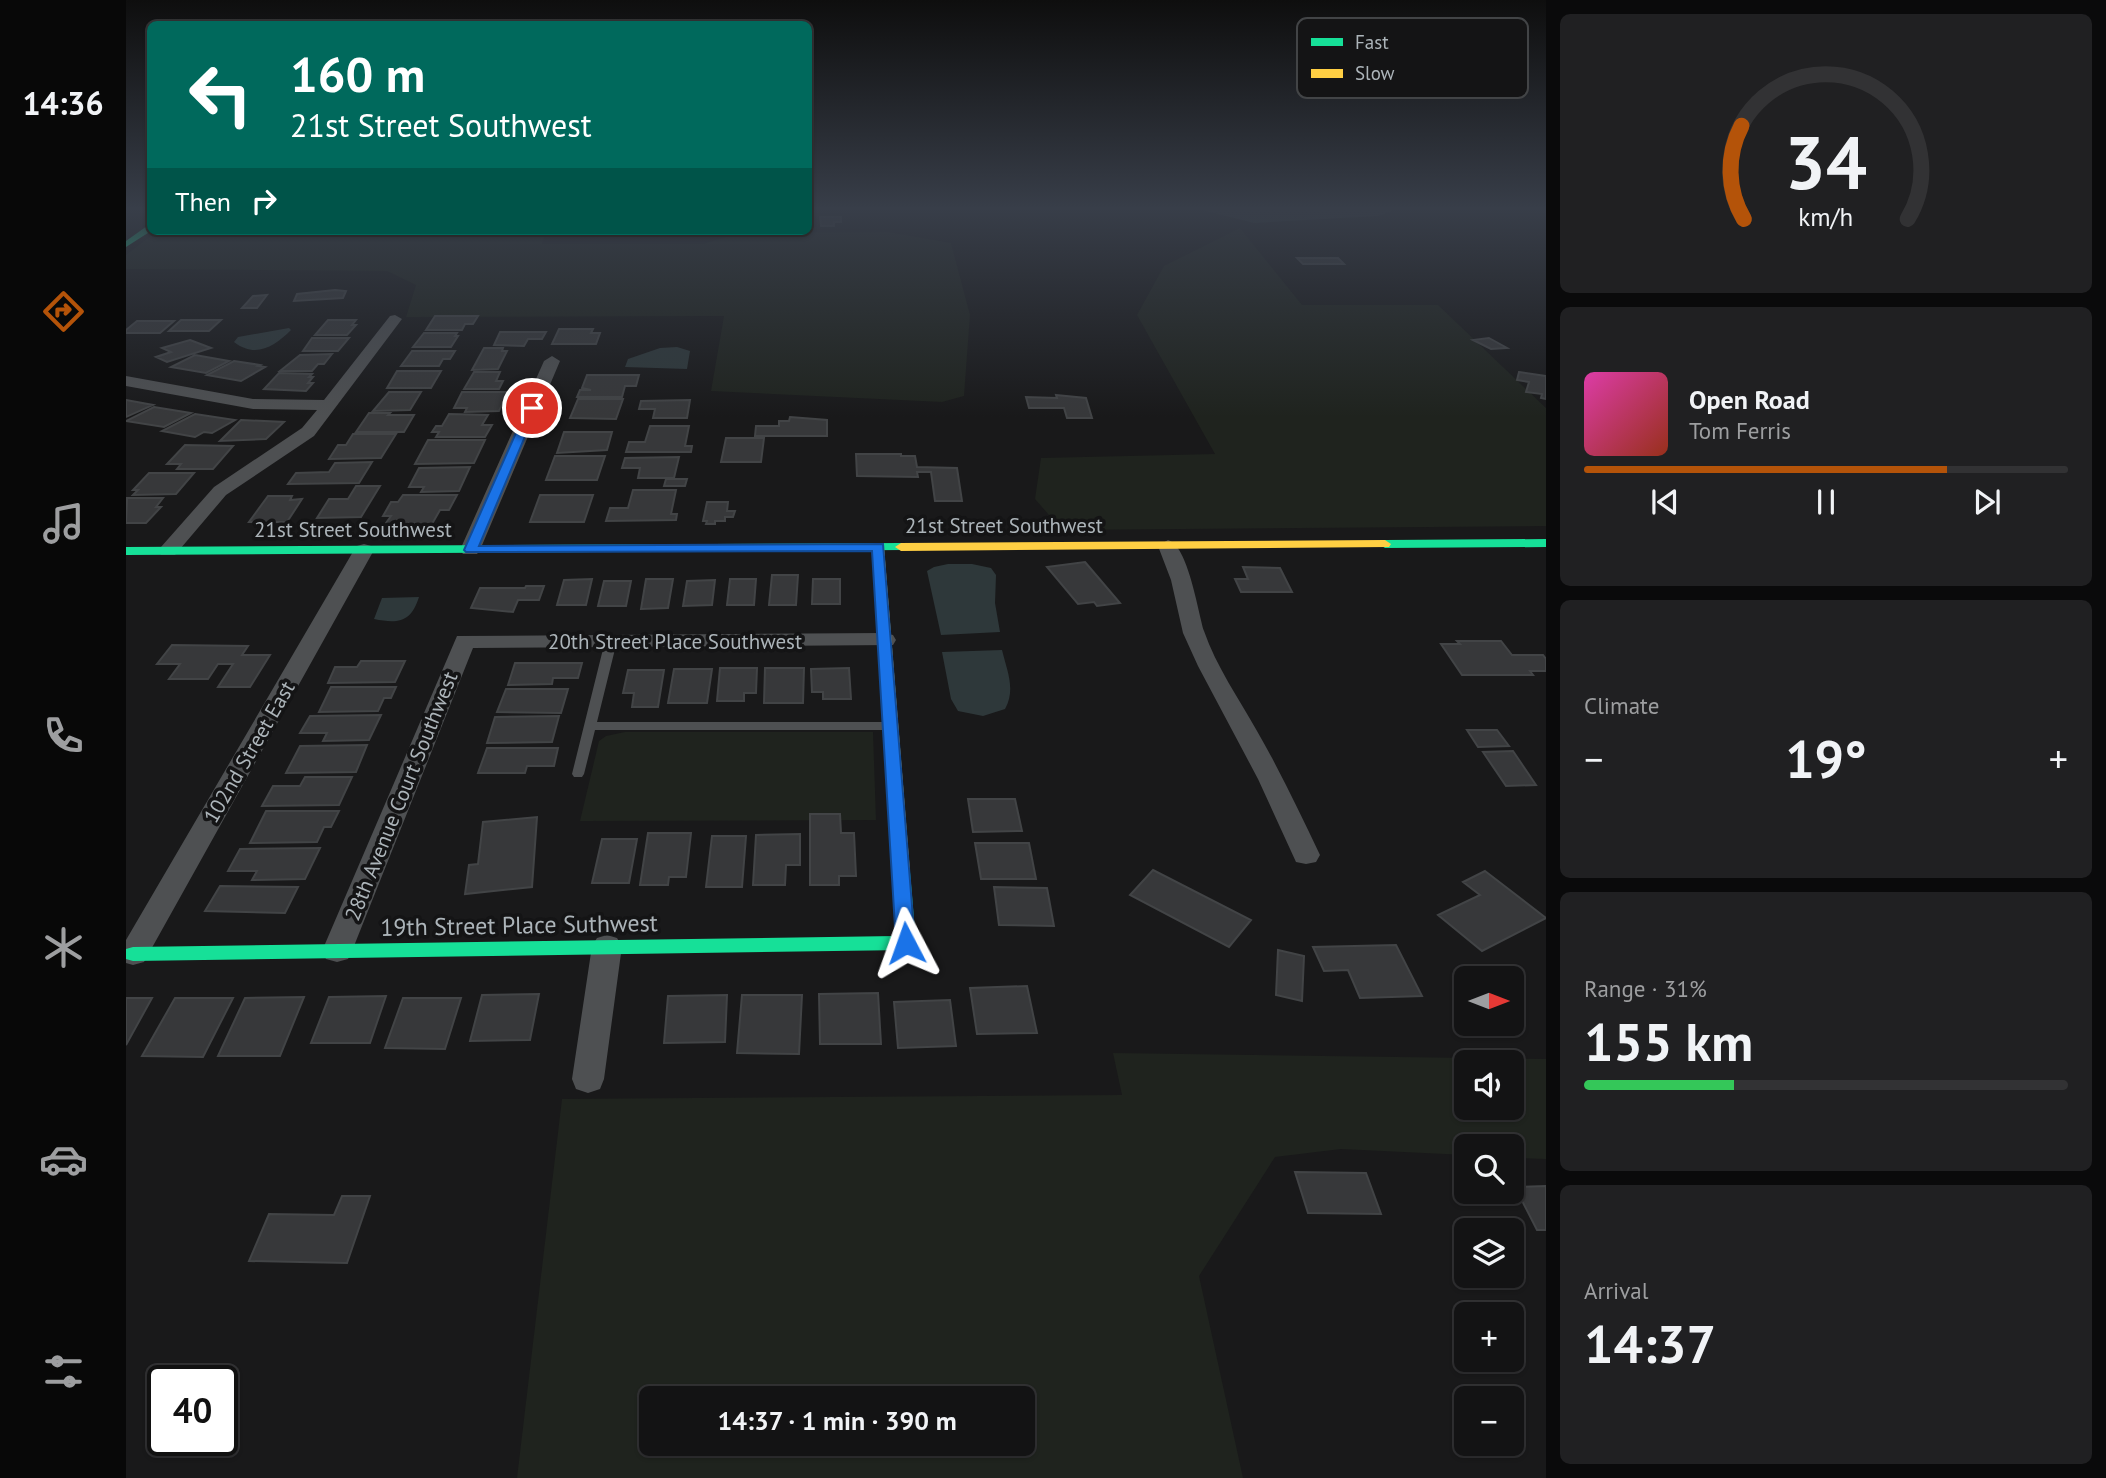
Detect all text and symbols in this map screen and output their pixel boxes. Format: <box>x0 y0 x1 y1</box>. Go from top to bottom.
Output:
legend <box>1297 18 1528 98</box>
text: Fast <box>1355 30 1389 54</box>
text: 160 m <box>290 42 425 106</box>
icon: left <box>175 49 266 140</box>
text: Slow <box>1355 61 1395 85</box>
text: 14:36 <box>22 82 104 124</box>
text: 21st Street Southwest <box>290 104 592 146</box>
text: 34 <box>1785 116 1867 210</box>
icon: right <box>245 182 283 220</box>
text: Then <box>175 185 231 218</box>
text: km/h <box>1799 201 1853 233</box>
icon: directions <box>39 287 88 336</box>
pin <box>502 378 562 438</box>
text: Open Road <box>1689 383 1810 416</box>
icon: arrive <box>513 389 551 427</box>
text: Tom Ferris <box>1689 416 1791 445</box>
icon: previous <box>1646 483 1684 521</box>
icon: pause <box>1807 483 1845 521</box>
icon: next <box>1968 483 2006 521</box>
icon: music <box>39 499 88 548</box>
street label: 21st Street Southwest <box>905 512 1103 539</box>
street label: 21st Street Southwest <box>254 516 452 543</box>
street label: 20th Street Place Southwest <box>548 628 802 655</box>
street label: 28th Avenue Court Southwest <box>339 668 463 924</box>
street label: 102nd Street East <box>197 676 301 828</box>
text: Climate <box>1584 691 1659 720</box>
icon: phone <box>39 711 88 760</box>
text: 19° <box>1785 725 1867 792</box>
text: − <box>1584 734 1603 783</box>
text: + <box>2049 734 2068 783</box>
position arrow <box>869 906 943 980</box>
street label: 19th Street Place Suthwest <box>380 907 658 943</box>
icon: climate <box>39 923 88 972</box>
north arrow <box>1454 966 1524 1036</box>
map controls <box>1454 966 1524 1456</box>
text: Range · 31% <box>1584 974 1707 1003</box>
text: 155 km <box>1584 1008 1753 1075</box>
button: sound <box>1454 1050 1524 1120</box>
button: search <box>1454 1134 1524 1204</box>
icon: car <box>39 1135 88 1184</box>
button: layers <box>1454 1218 1524 1288</box>
text: Arrival <box>1584 1276 1648 1305</box>
button: + <box>1454 1302 1524 1372</box>
text: 14:37 <box>1584 1310 1716 1377</box>
icon: filters <box>39 1347 88 1396</box>
speed limit sign: 40 <box>147 1365 238 1456</box>
button: − <box>1454 1386 1524 1456</box>
text: 14:37 · 1 min · 390 m <box>717 1404 957 1437</box>

